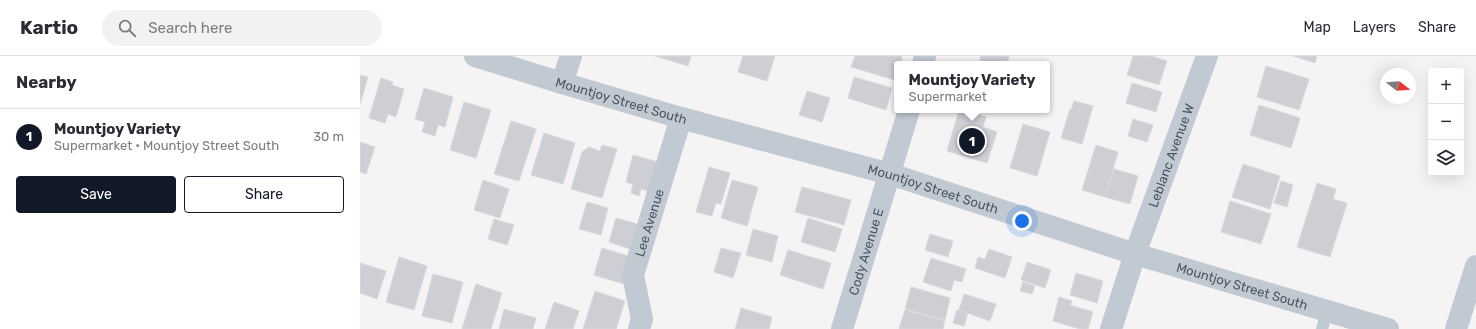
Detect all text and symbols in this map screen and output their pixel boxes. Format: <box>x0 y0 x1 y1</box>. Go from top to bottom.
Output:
search box <box>102 10 382 46</box>
text: Kartio <box>20 16 78 39</box>
icon: search <box>116 17 138 39</box>
text: Search here <box>148 19 232 37</box>
text: Map <box>1304 19 1331 36</box>
text: Layers <box>1353 19 1396 36</box>
text: Share <box>1418 19 1456 36</box>
popup <box>894 61 1050 113</box>
north arrow <box>1380 68 1416 104</box>
map controls <box>1428 68 1464 176</box>
button: + <box>1428 68 1464 104</box>
text: Mountjoy Variety <box>909 71 1035 89</box>
text: Nearby <box>16 72 77 92</box>
street label: Mountjoy Street South <box>554 74 689 127</box>
text: Supermarket <box>909 89 987 104</box>
street label: Leblanc Avenue W <box>1146 101 1197 209</box>
button: − <box>1428 104 1464 140</box>
text: Mountjoy Variety <box>54 120 181 138</box>
pin: 1 <box>959 126 985 156</box>
text: 1 <box>26 129 32 144</box>
text: 30 m <box>313 129 344 144</box>
text: Supermarket · Mountjoy Street South <box>54 138 279 153</box>
button: layers <box>1428 140 1464 176</box>
street label: Mountjoy Street South <box>866 161 1000 217</box>
button: Save <box>16 176 176 213</box>
button: Share <box>184 176 344 213</box>
street label: Lee Avenue <box>632 187 667 259</box>
street label: Cody Avenue E <box>846 206 887 297</box>
your location <box>1012 211 1032 231</box>
street label: Mountjoy Street South <box>1175 260 1309 313</box>

